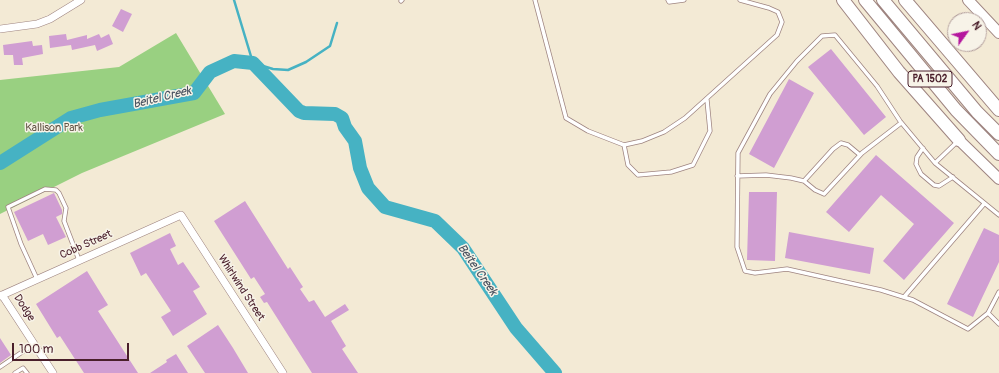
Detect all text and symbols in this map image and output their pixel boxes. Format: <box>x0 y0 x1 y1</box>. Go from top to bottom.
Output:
north arrow <box>947 12 987 52</box>
text: N <box>969 19 984 32</box>
road number: PA 1502 <box>908 71 952 87</box>
water label: Beitel Creek <box>131 84 193 112</box>
park label: Kallison Park <box>25 121 83 135</box>
street label: Cobb Street <box>58 228 114 262</box>
water label: Beitel Creek <box>454 242 500 298</box>
street label: Whirlwind Street <box>215 252 267 324</box>
street label: Dodge <box>11 292 37 324</box>
scale bar <box>14 335 131 361</box>
text: 100 m <box>19 342 53 357</box>

